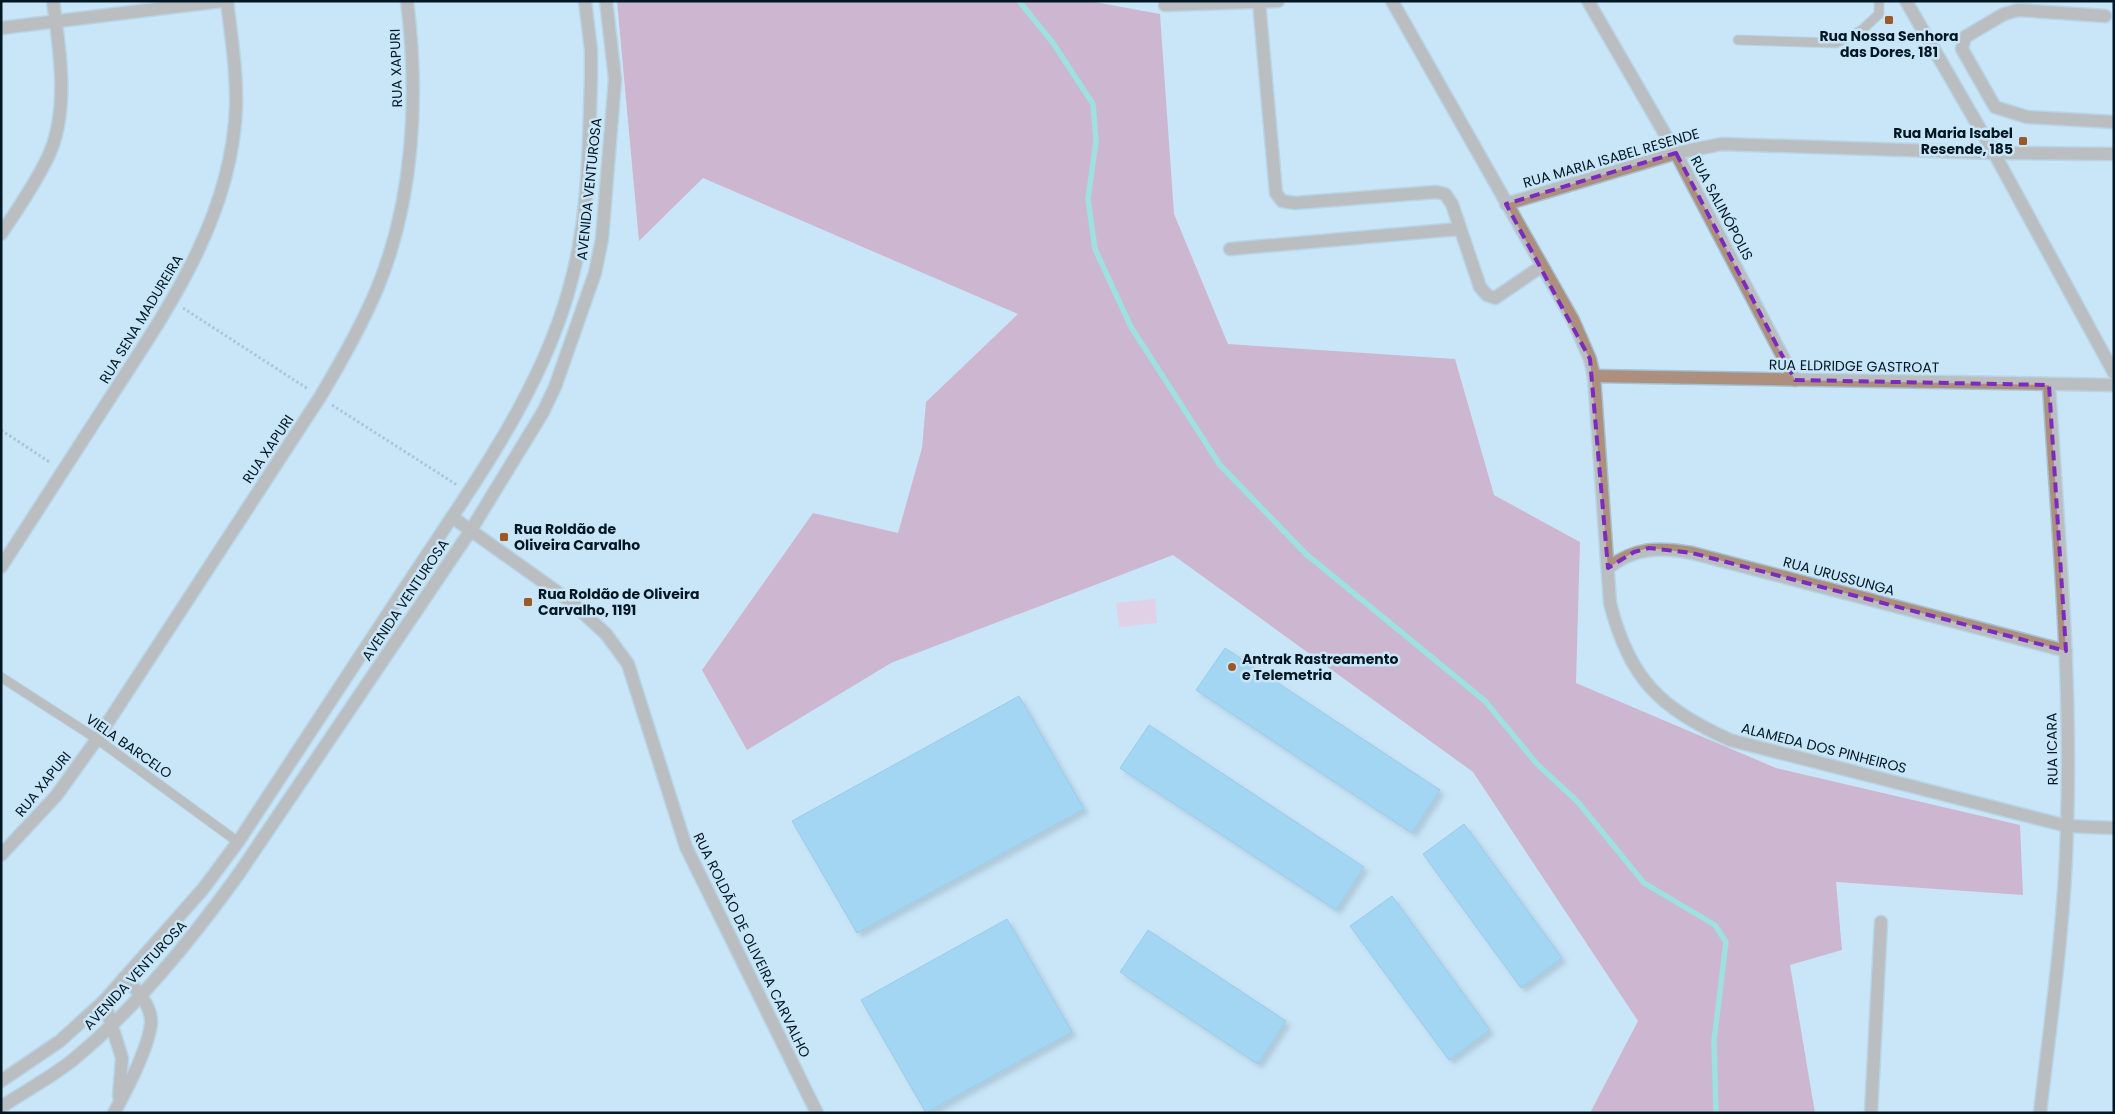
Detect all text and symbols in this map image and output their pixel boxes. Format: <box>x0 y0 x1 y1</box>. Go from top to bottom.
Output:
marker: Rua Nossa Senhora das Dores, 181 <box>1883 14 1895 26</box>
place label: Rua Nossa Senhora das Dores, 181 <box>1819 26 1959 62</box>
street label: RUA XAPURI <box>385 28 407 108</box>
street label: AVENIDA VENTUROSA <box>572 117 606 261</box>
street label: RUA MARIA ISABEL RESENDE <box>1521 123 1701 193</box>
place label: Rua Maria Isabel Resende, 185 <box>1893 123 2013 159</box>
marker: Rua Maria Isabel Resende, 185 <box>2017 135 2029 147</box>
street label: RUA SALINÓPOLIS <box>1686 152 1758 264</box>
street label: RUA SENA MADUREIRA <box>94 251 188 387</box>
street label: RUA ELDRIDGE GASTROAT <box>1769 355 1940 377</box>
street label: RUA XAPURI <box>238 411 298 487</box>
place label: Rua Roldão de Oliveira Carvalho <box>514 519 640 555</box>
marker: Rua Roldão de Oliveira Carvalho <box>498 531 510 543</box>
street label: AVENIDA VENTUROSA <box>357 535 453 665</box>
street label: RUA URUSSUNGA <box>1781 552 1897 600</box>
place label: Rua Roldão de Oliveira Carvalho, 1191 <box>538 584 700 620</box>
marker: Rua Roldão de Oliveira Carvalho, 1191 <box>522 596 534 608</box>
place label: Antrak Rastreamento e Telemetria <box>1242 649 1398 685</box>
marker: Antrak Rastreamento e Telemetria <box>1226 661 1238 673</box>
street label: VIELA BARCELO <box>82 709 176 783</box>
street label: RUA ICARA <box>2041 712 2063 786</box>
street label: ALAMEDA DOS PINHEIROS <box>1739 718 1909 778</box>
street label: RUA XAPURI <box>10 747 76 821</box>
street label: RUA ROLDÃO DE OLIVEIRA CARVALHO <box>689 829 815 1061</box>
street label: AVENIDA VENTUROSA <box>79 916 191 1034</box>

